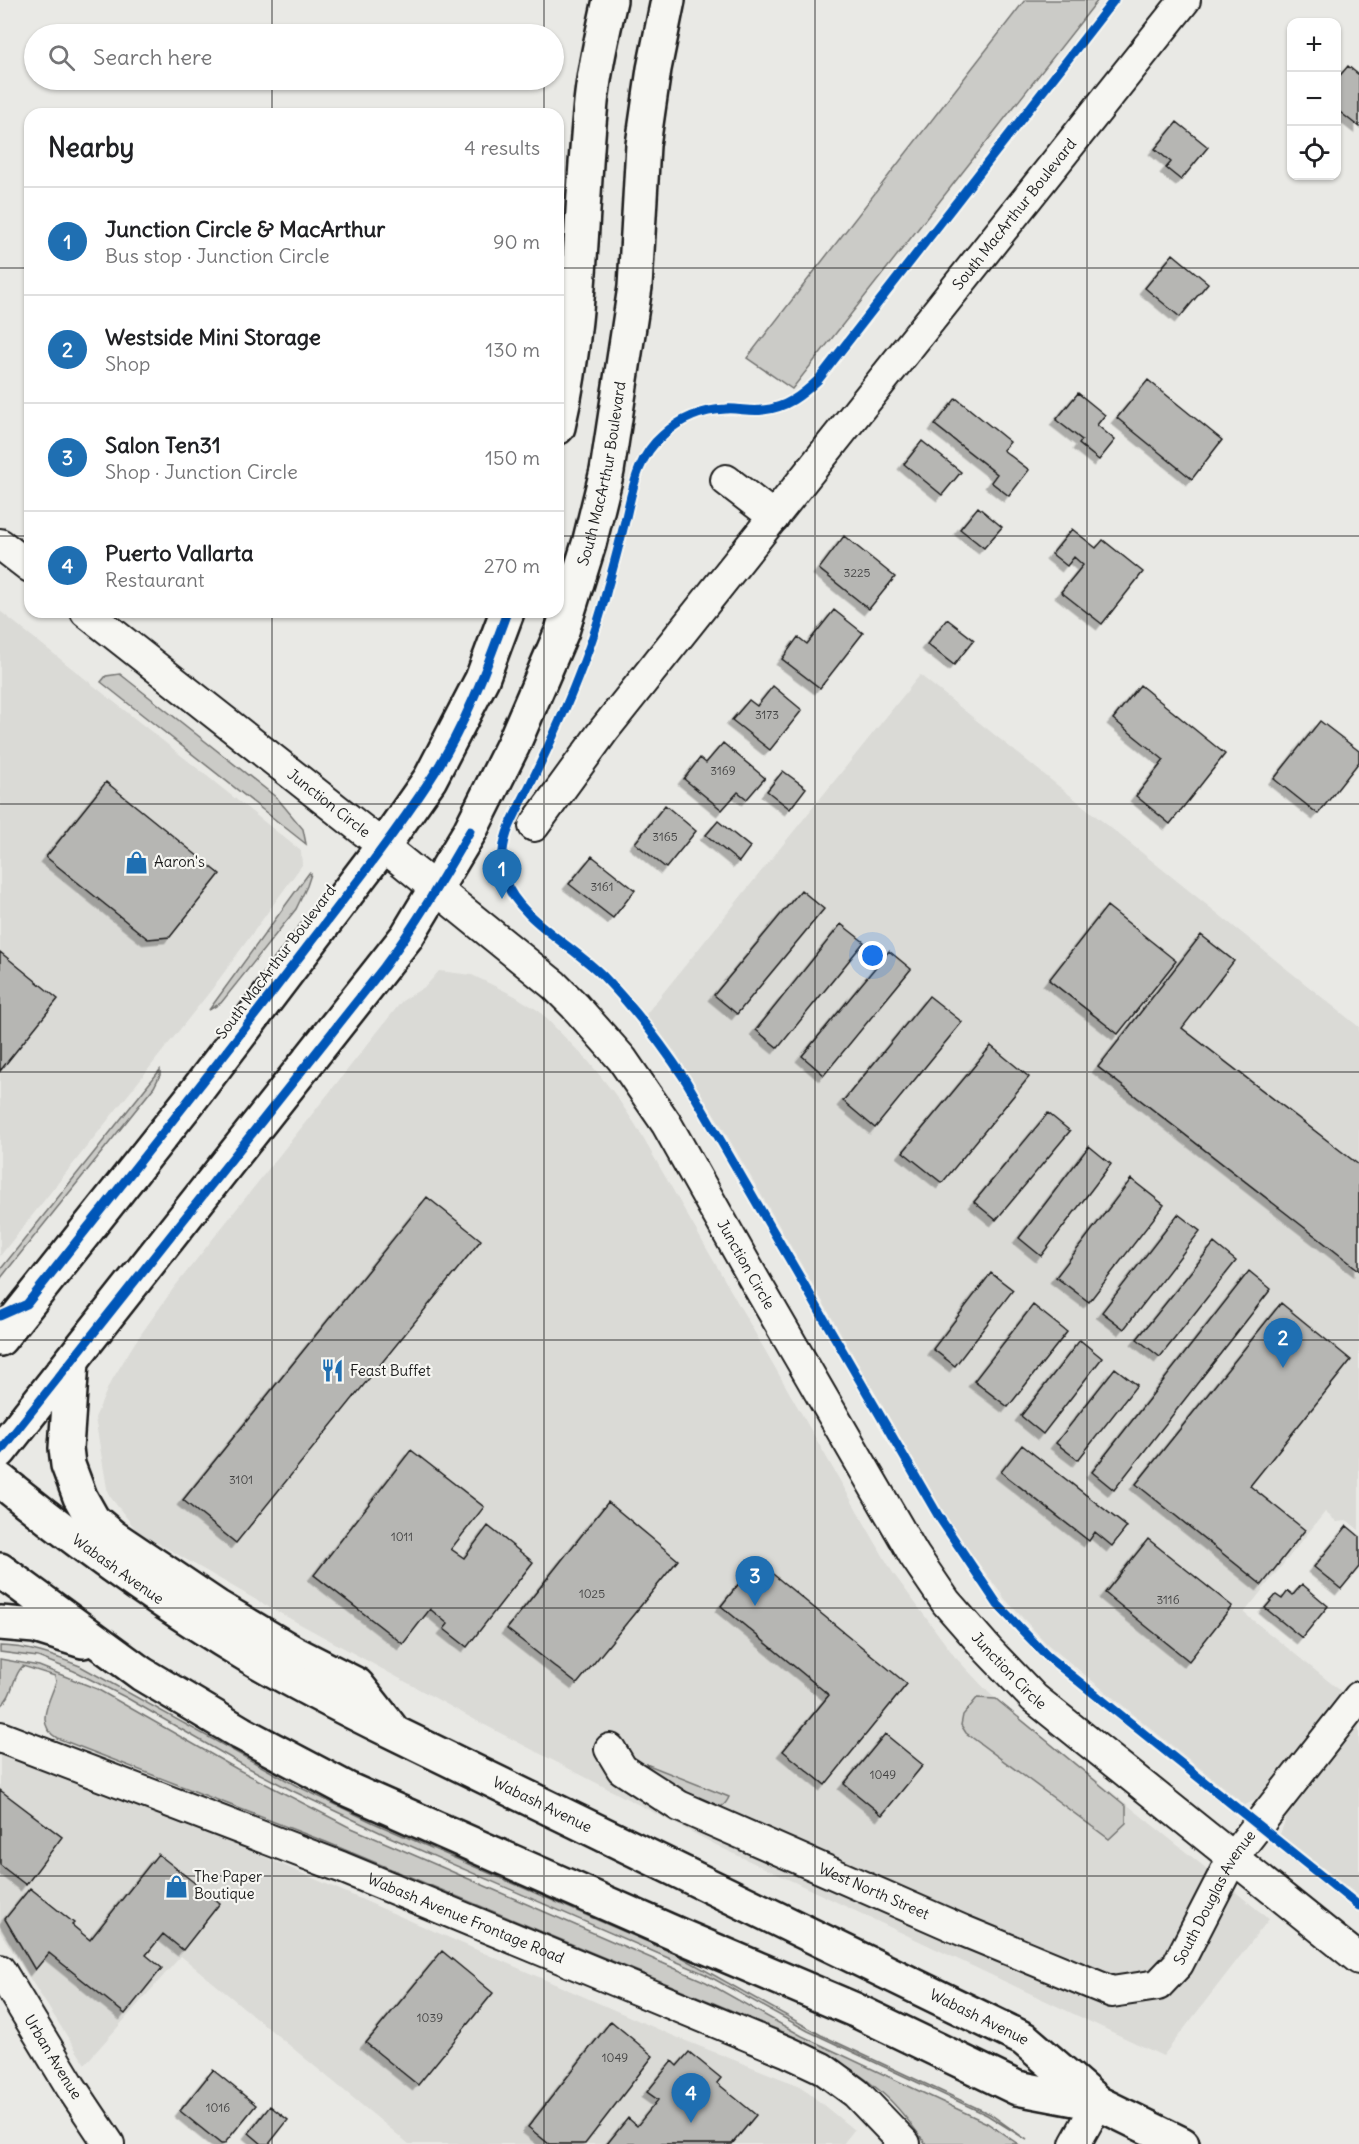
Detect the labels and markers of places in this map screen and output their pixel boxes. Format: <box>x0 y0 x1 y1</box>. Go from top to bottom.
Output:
shop icon: Aaron's <box>123 849 149 875</box>
pin: 1 <box>482 850 522 899</box>
place label: Aaron's <box>154 852 205 871</box>
pin: 2 <box>1264 1318 1302 1368</box>
restaurant icon: Feast Buffet <box>319 1358 345 1384</box>
place label: Feast Buffet <box>350 1361 431 1380</box>
pin: 3 <box>736 1556 774 1606</box>
place label: The Paper Boutique <box>194 1867 262 1903</box>
shop icon: The Paper Boutique <box>163 1873 189 1899</box>
pin: 4 <box>672 2074 710 2123</box>

